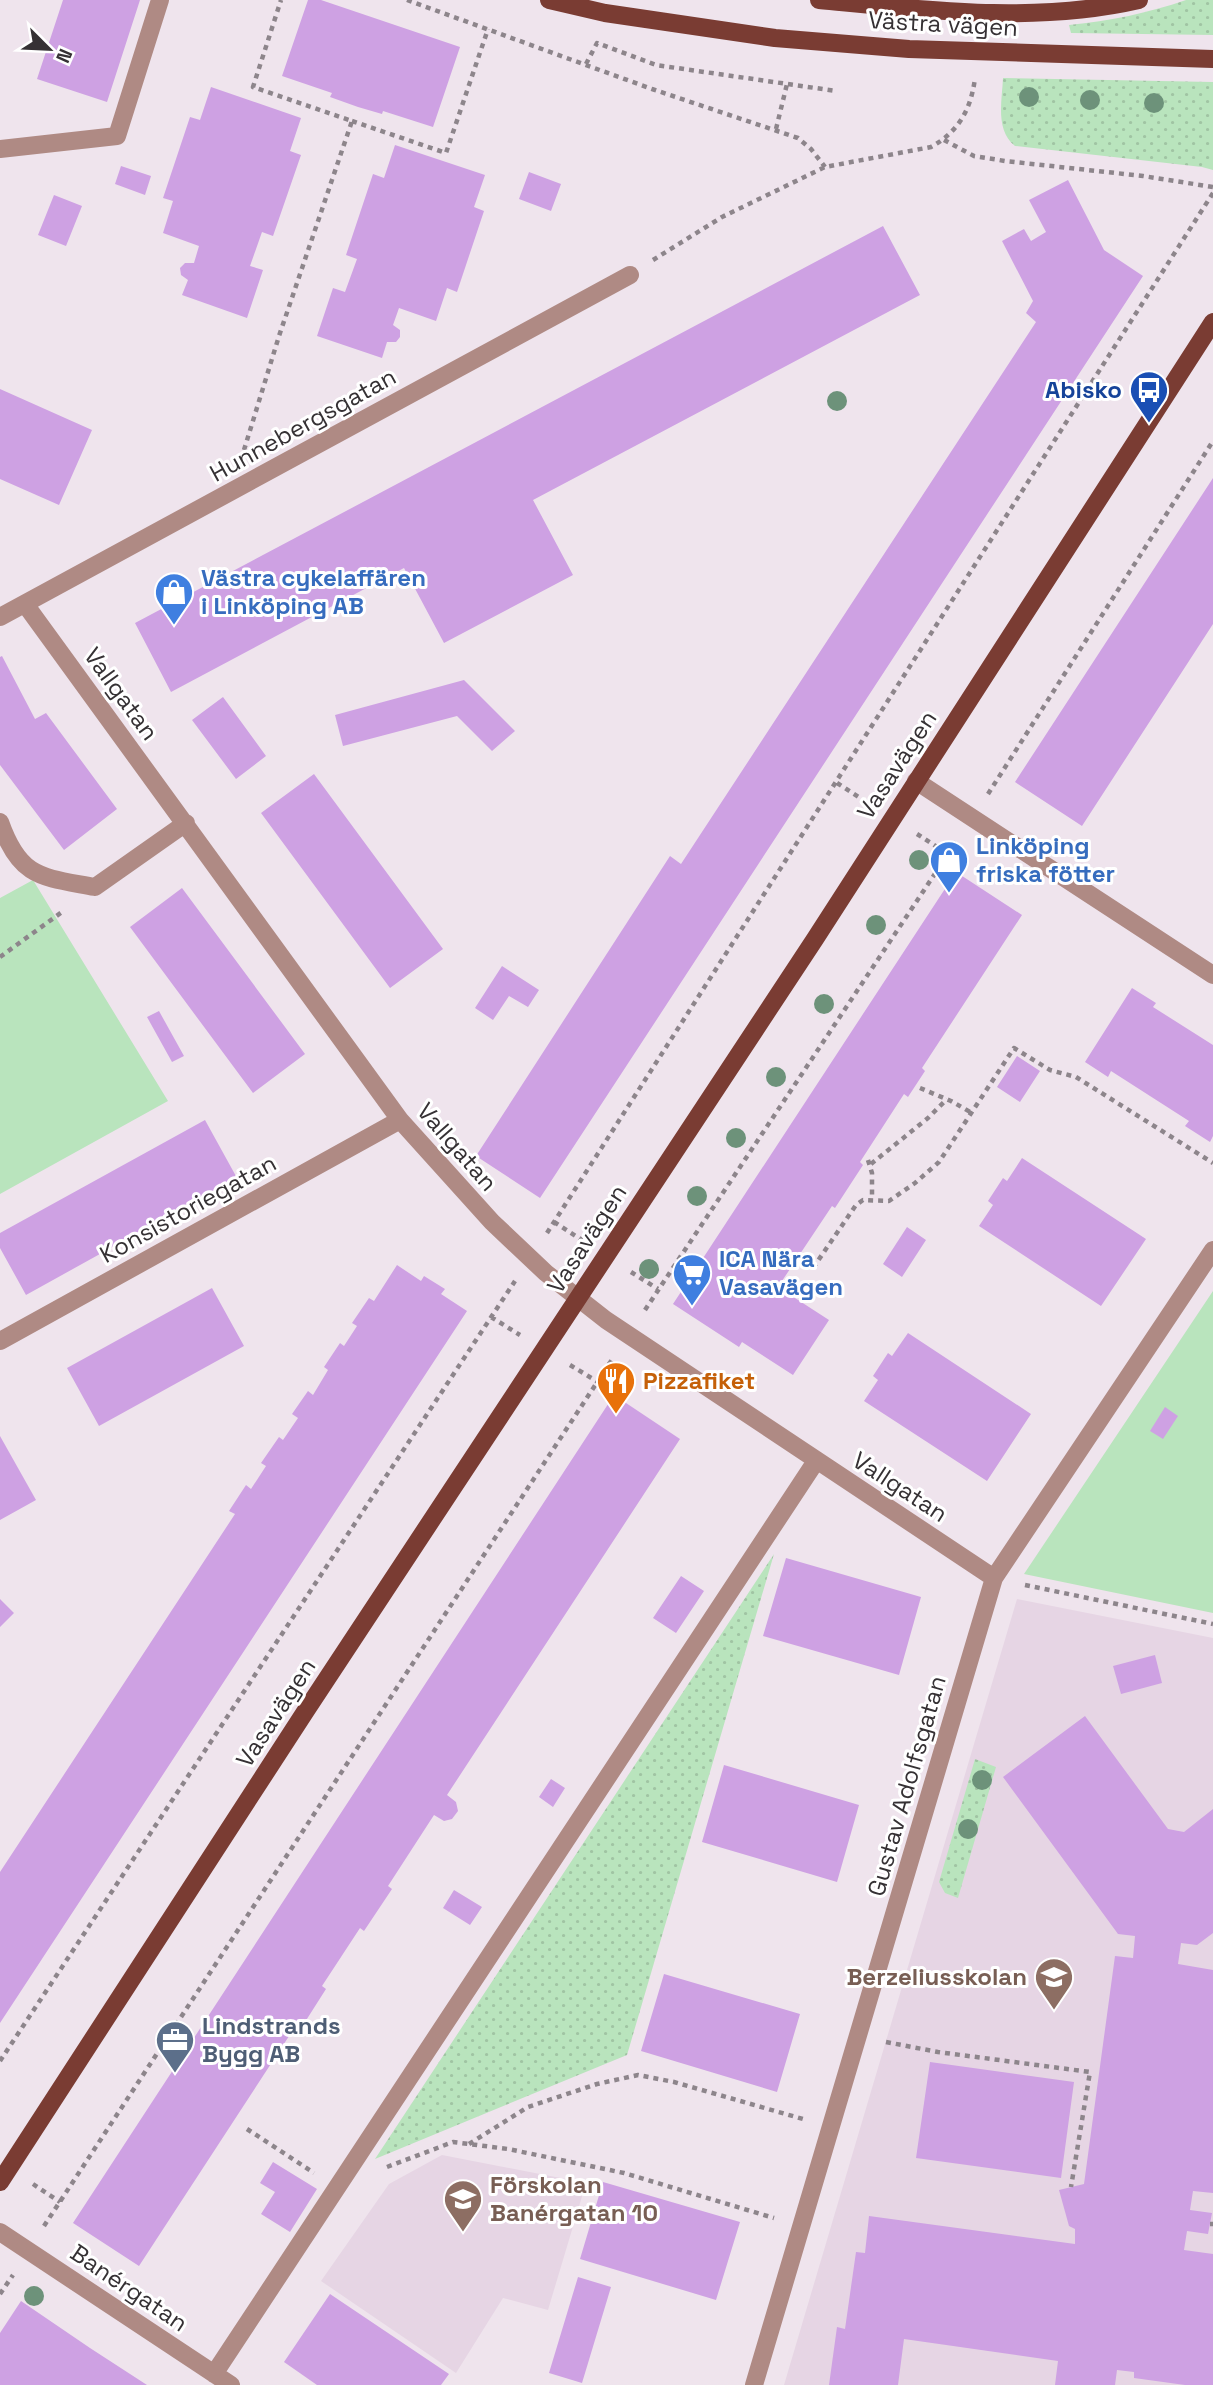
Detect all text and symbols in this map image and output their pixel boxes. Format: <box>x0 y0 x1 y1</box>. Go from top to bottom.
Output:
street label: Västra vägen <box>867 4 1019 43</box>
north arrow <box>14 14 84 84</box>
text: N <box>50 45 78 67</box>
street label: Hunnebergsgatan <box>204 361 401 489</box>
bus stop icon: Abisko <box>1128 369 1170 424</box>
place label: Abisko <box>1045 374 1122 405</box>
place label: Västra cykelaffären i Linköping AB <box>201 562 426 621</box>
shop icon: Västra cykelaffären i Linköping AB <box>153 571 195 626</box>
street label: Vallgatan <box>77 641 166 746</box>
street label: Vasavägen <box>850 704 943 825</box>
place label: Linköping friska fötter <box>976 830 1115 889</box>
shop icon: Linköping friska fötter <box>928 839 970 894</box>
street label: Vallgatan <box>410 1096 504 1197</box>
street label: Konsistoriegatan <box>94 1147 281 1270</box>
street label: Vasavägen <box>540 1178 633 1299</box>
place label: ICA Nära Vasavägen <box>719 1243 843 1302</box>
supermarket icon: ICA Nära Vasavägen <box>671 1252 713 1307</box>
restaurant icon: Pizzafiket <box>595 1360 637 1415</box>
place label: Pizzafiket <box>643 1365 755 1396</box>
street label: Vallgatan <box>847 1444 954 1529</box>
street label: Vasavägen <box>229 1652 322 1773</box>
street label: Gustav Adolfsgatan <box>860 1672 953 1900</box>
school or university icon: Berzeliusskolan <box>1033 1956 1075 2011</box>
place label: Berzeliusskolan <box>846 1961 1027 1992</box>
place label: Lindstrands Bygg AB <box>202 2010 341 2069</box>
office icon: Lindstrands Bygg AB <box>154 2019 196 2074</box>
place label: Förskolan Banérgatan 10 <box>490 2169 658 2228</box>
school or university icon: Förskolan Banérgatan 10 <box>442 2178 484 2233</box>
street label: Banérgatan <box>65 2237 194 2338</box>

